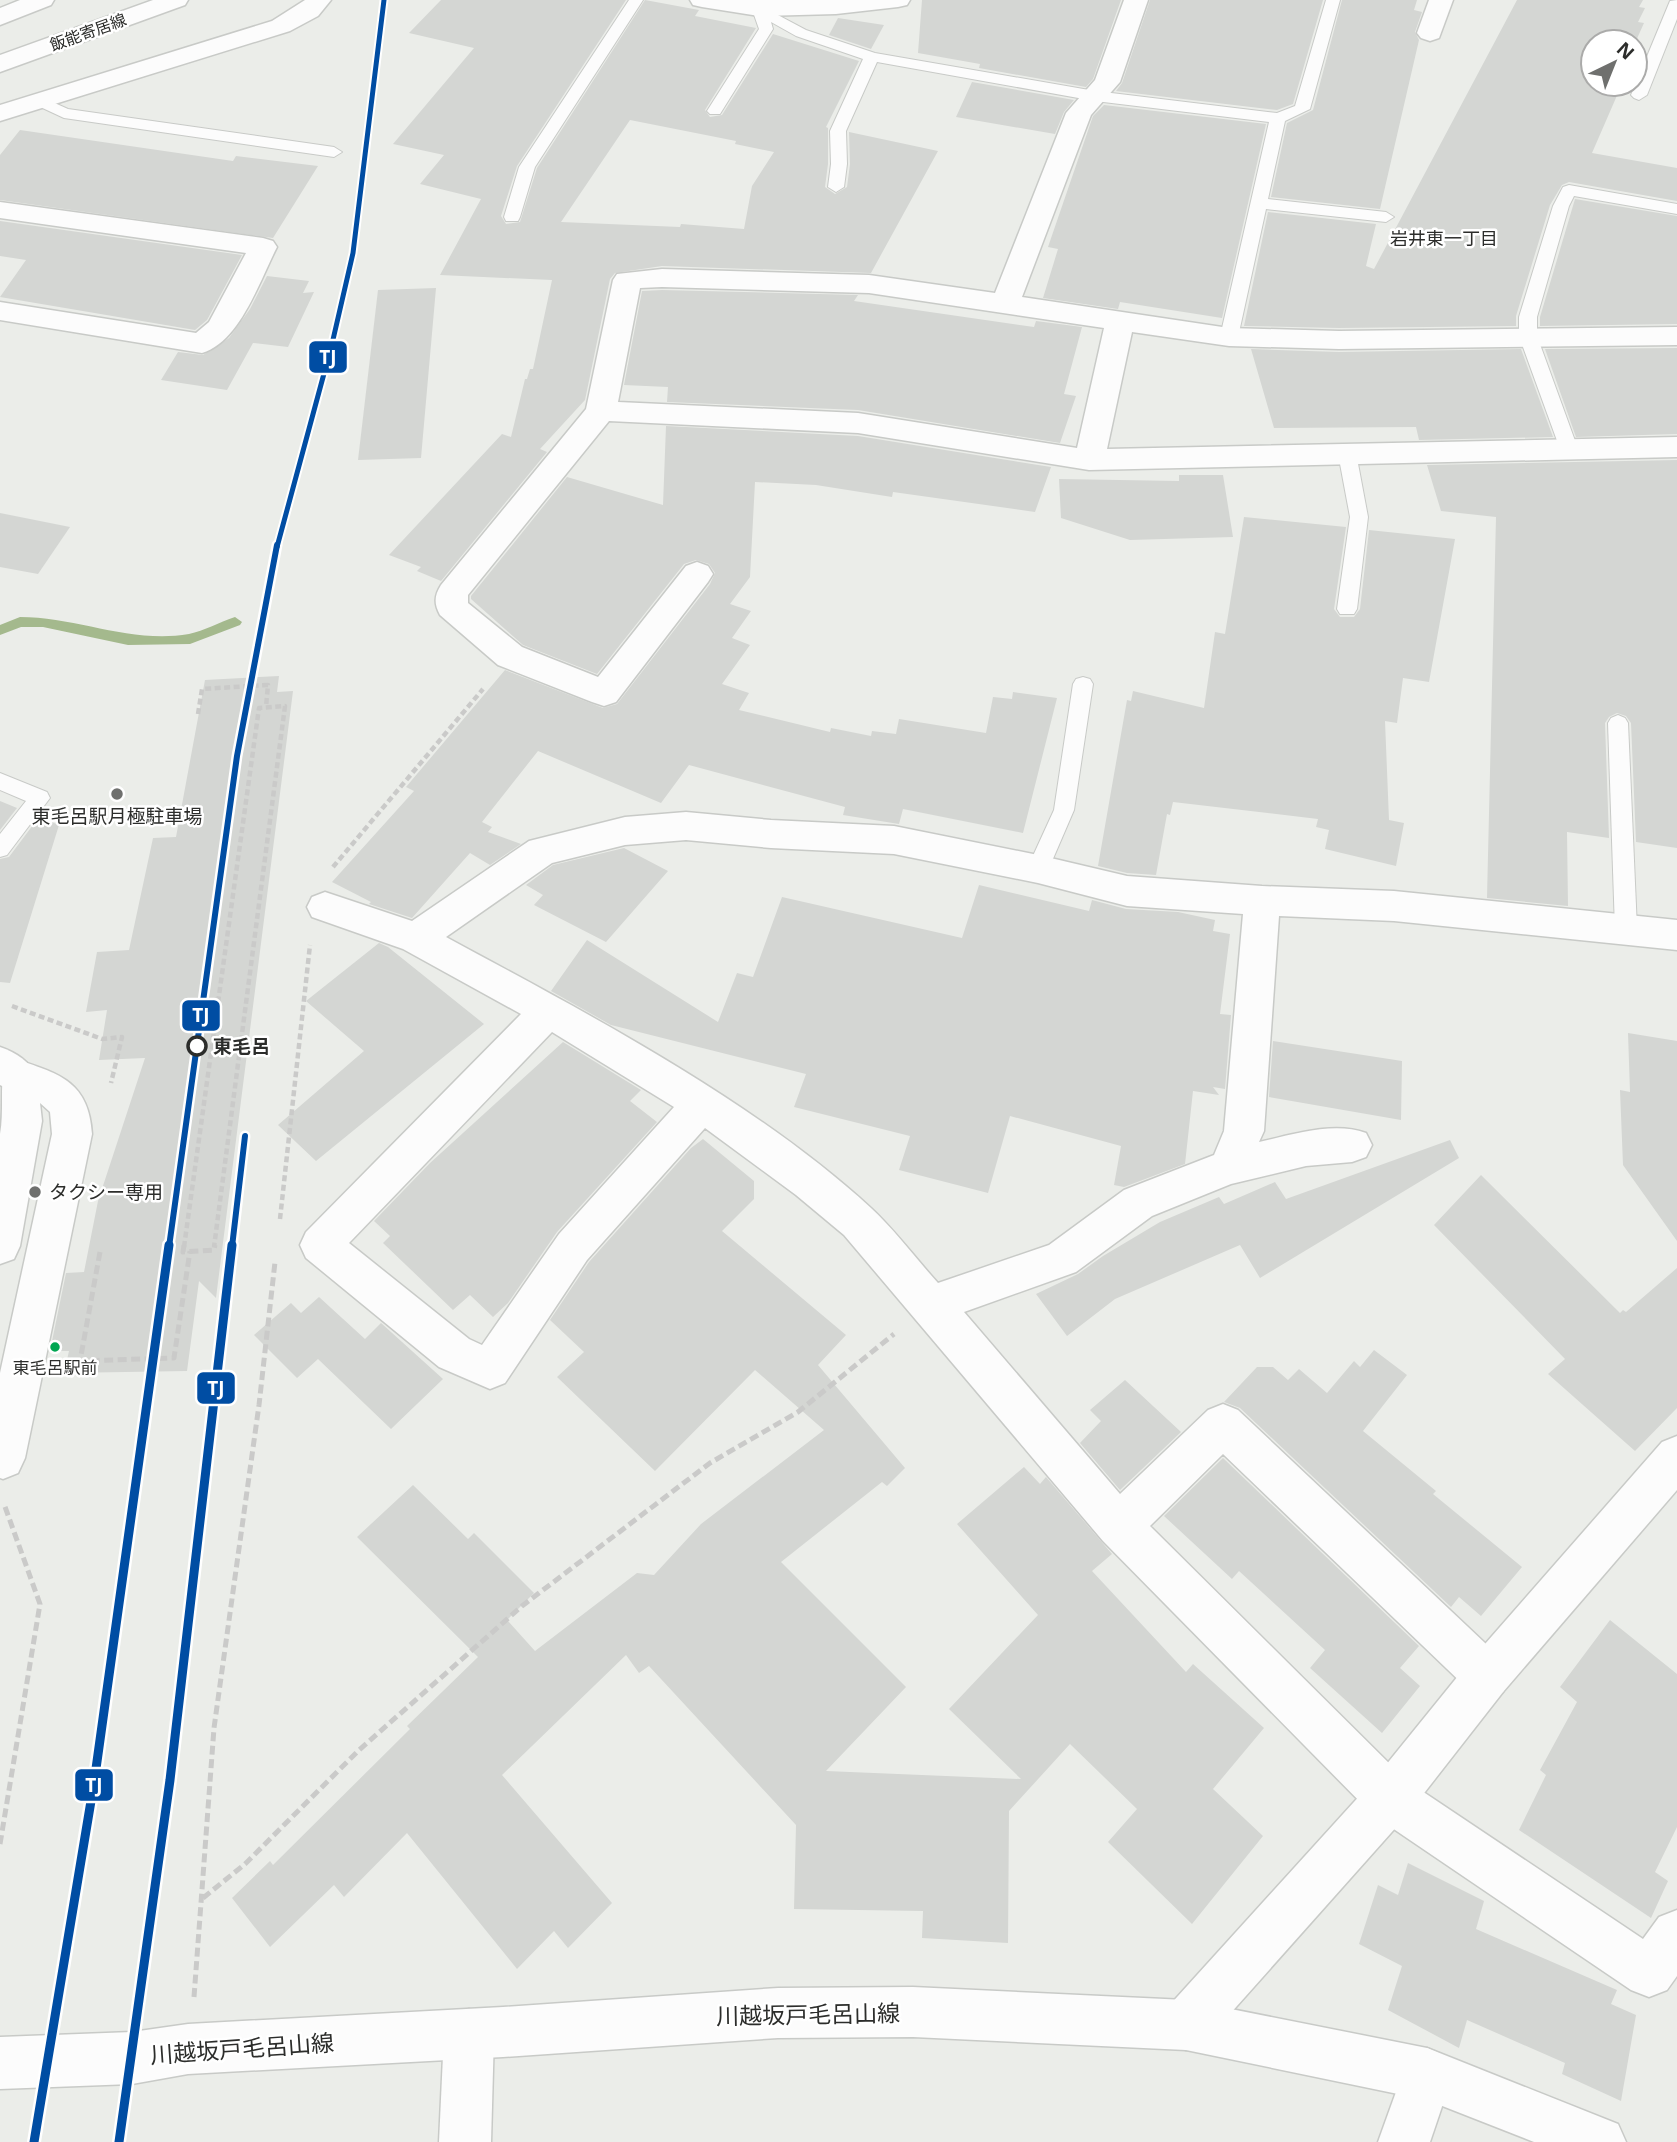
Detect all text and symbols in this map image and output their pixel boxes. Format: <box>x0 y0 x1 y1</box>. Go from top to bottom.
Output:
street label: 飯能寄居線 <box>47 8 129 56</box>
north arrow <box>1579 28 1649 98</box>
text: N <box>1611 36 1640 65</box>
district label: 岩井東一丁目 <box>1390 226 1498 250</box>
line badge: TJ <box>308 340 348 374</box>
text: TJ <box>319 344 337 370</box>
marker: 東毛呂駅月極駐車場 <box>109 786 125 802</box>
place label: 東毛呂駅月極駐車場 <box>31 803 203 829</box>
line badge: TJ <box>181 999 221 1032</box>
text: TJ <box>192 1002 210 1028</box>
place label: 東毛呂 <box>213 1033 270 1059</box>
marker: 東毛呂 <box>187 1036 207 1056</box>
place label: タクシー専用 <box>49 1179 163 1205</box>
marker: タクシー専用 <box>27 1184 43 1200</box>
marker: 東毛呂駅前 <box>48 1340 62 1354</box>
place label: 東毛呂駅前 <box>13 1356 98 1379</box>
line badge: TJ <box>196 1371 236 1405</box>
text: TJ <box>207 1375 225 1401</box>
line badge: TJ <box>74 1768 114 1802</box>
text: TJ <box>85 1772 103 1798</box>
street label: 川越坂戸毛呂山線 <box>716 1996 900 2032</box>
street label: 川越坂戸毛呂山線 <box>149 2026 335 2070</box>

